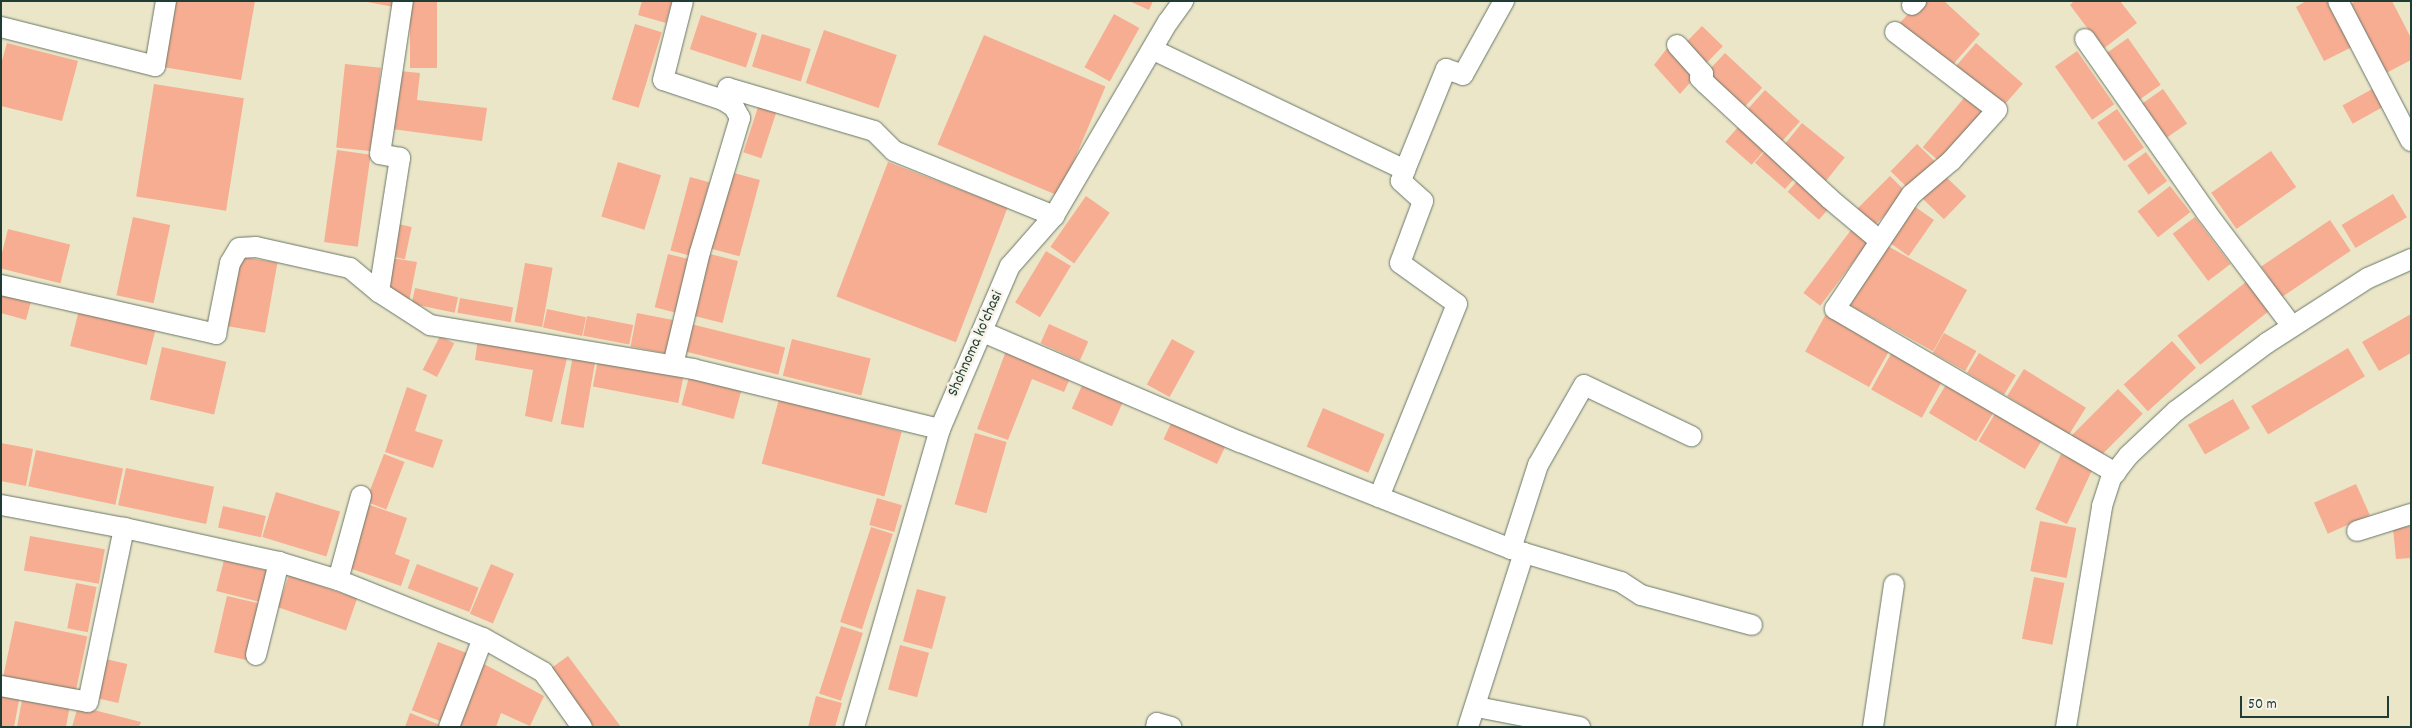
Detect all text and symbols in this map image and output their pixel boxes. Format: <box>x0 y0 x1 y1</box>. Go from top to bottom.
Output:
street label: Shohnoma ko'chasi <box>944 288 1008 400</box>
scale bar <box>2242 686 2391 718</box>
text: 50 m <box>2248 694 2277 716</box>

